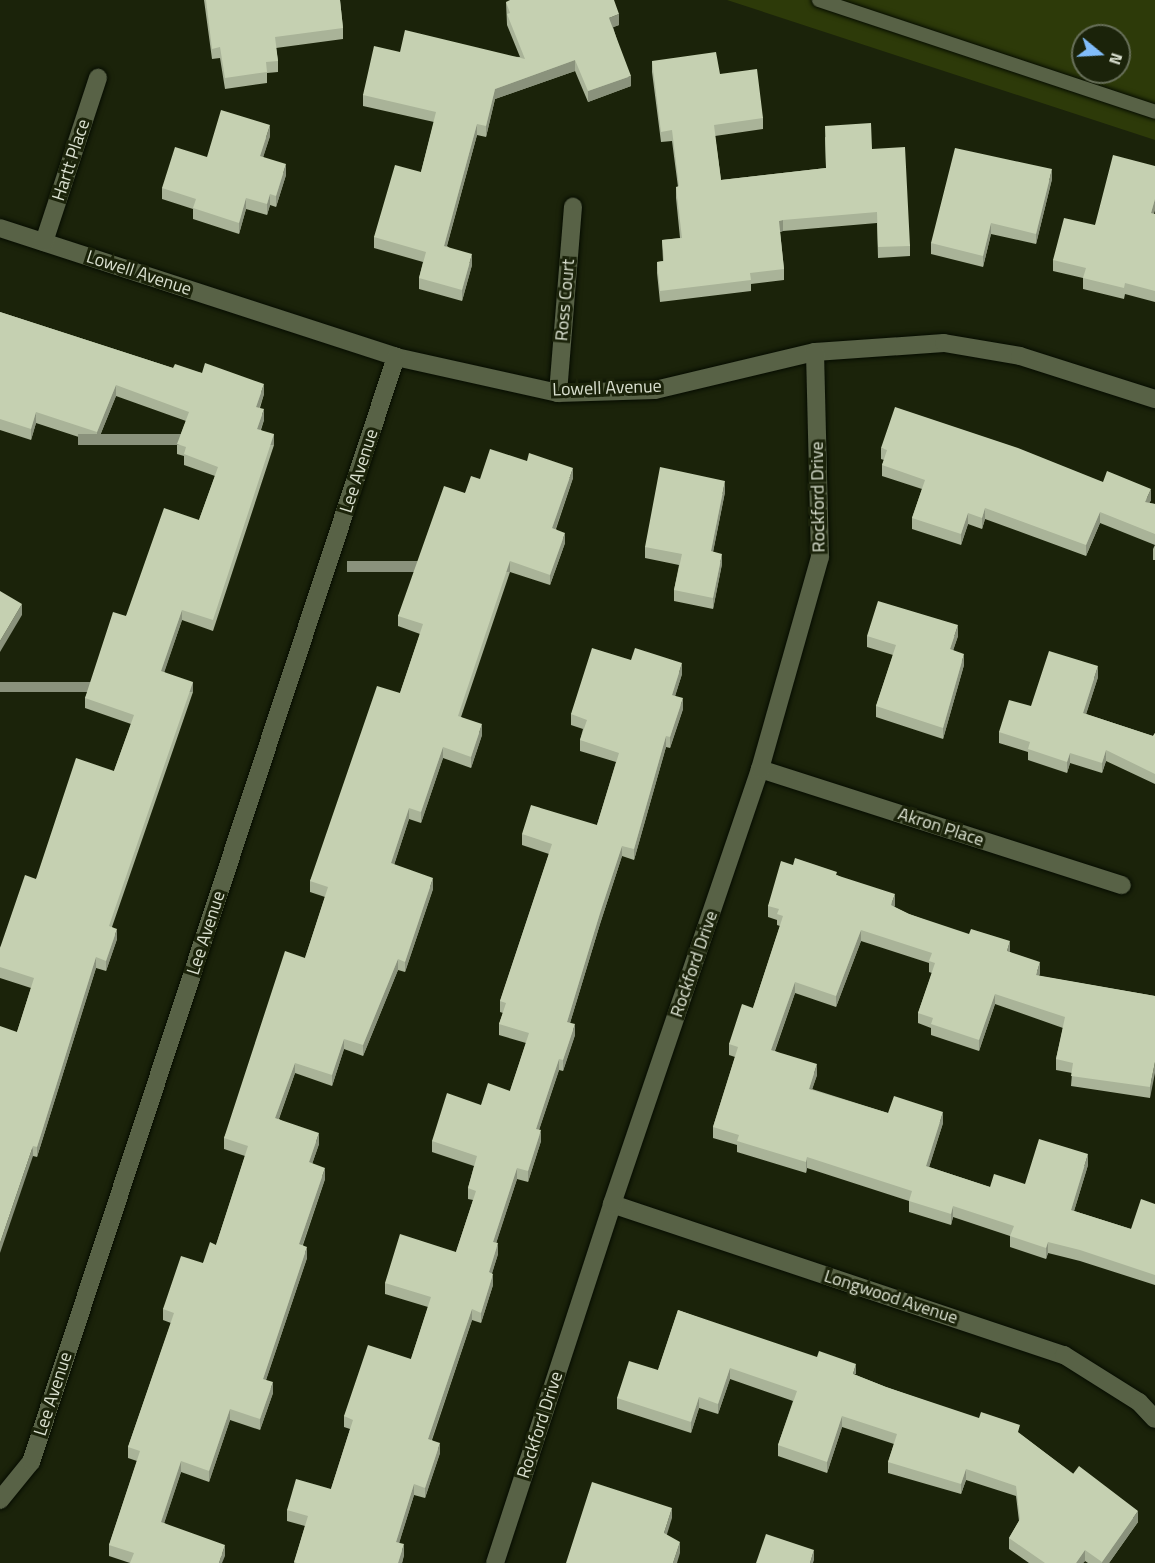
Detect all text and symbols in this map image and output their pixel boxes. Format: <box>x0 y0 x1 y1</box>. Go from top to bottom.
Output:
north arrow <box>1071 24 1131 84</box>
text: N <box>1103 50 1129 68</box>
street label: Hartt Place <box>48 116 94 204</box>
street label: Lowell Avenue <box>84 246 194 300</box>
street label: Ross Court <box>551 258 579 342</box>
street label: Lowell Avenue <box>552 375 662 401</box>
street label: Lee Avenue <box>335 426 383 516</box>
street label: Rockford Drive <box>806 441 830 553</box>
street label: Akron Place <box>895 803 987 851</box>
street label: Lee Avenue <box>182 888 230 978</box>
street label: Rockford Drive <box>666 908 722 1020</box>
street label: Longwood Avenue <box>821 1265 961 1329</box>
street label: Lee Avenue <box>29 1349 77 1439</box>
street label: Rockford Drive <box>513 1369 567 1481</box>

